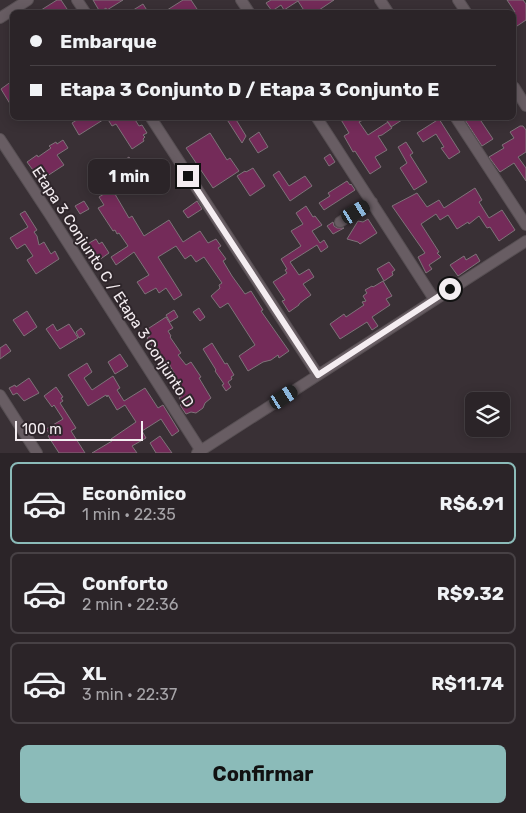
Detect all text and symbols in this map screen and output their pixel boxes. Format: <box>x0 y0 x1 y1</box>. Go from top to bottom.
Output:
text: Embarque <box>60 30 157 53</box>
text: Etapa 3 Conjunto D / Etapa 3 Conjunto E <box>60 78 439 101</box>
callout: 1 min <box>88 158 170 194</box>
street label: Etapa 3 Conjunto C / Etapa 3 Conjunto D <box>28 163 198 411</box>
route end <box>177 165 199 187</box>
text: 1 min <box>109 167 149 186</box>
car <box>339 198 372 226</box>
route start <box>439 278 461 300</box>
car <box>267 383 300 411</box>
map controls <box>465 392 510 437</box>
button: layers <box>465 392 510 437</box>
scale bar <box>15 418 142 441</box>
text: 100 m <box>22 421 62 438</box>
icon: car <box>22 481 67 526</box>
text: Econômico <box>82 482 186 505</box>
text: R$6.91 <box>440 492 504 515</box>
text: 1 min · 22:35 <box>82 505 176 524</box>
icon: car <box>22 571 67 616</box>
text: Conforto <box>82 572 168 595</box>
text: R$9.32 <box>437 582 504 605</box>
text: 2 min · 22:36 <box>82 595 178 614</box>
icon: car <box>22 661 67 706</box>
text: XL <box>82 662 106 685</box>
text: R$11.74 <box>431 672 504 695</box>
text: 3 min · 22:37 <box>82 685 177 704</box>
button: Confirmar <box>20 745 506 803</box>

